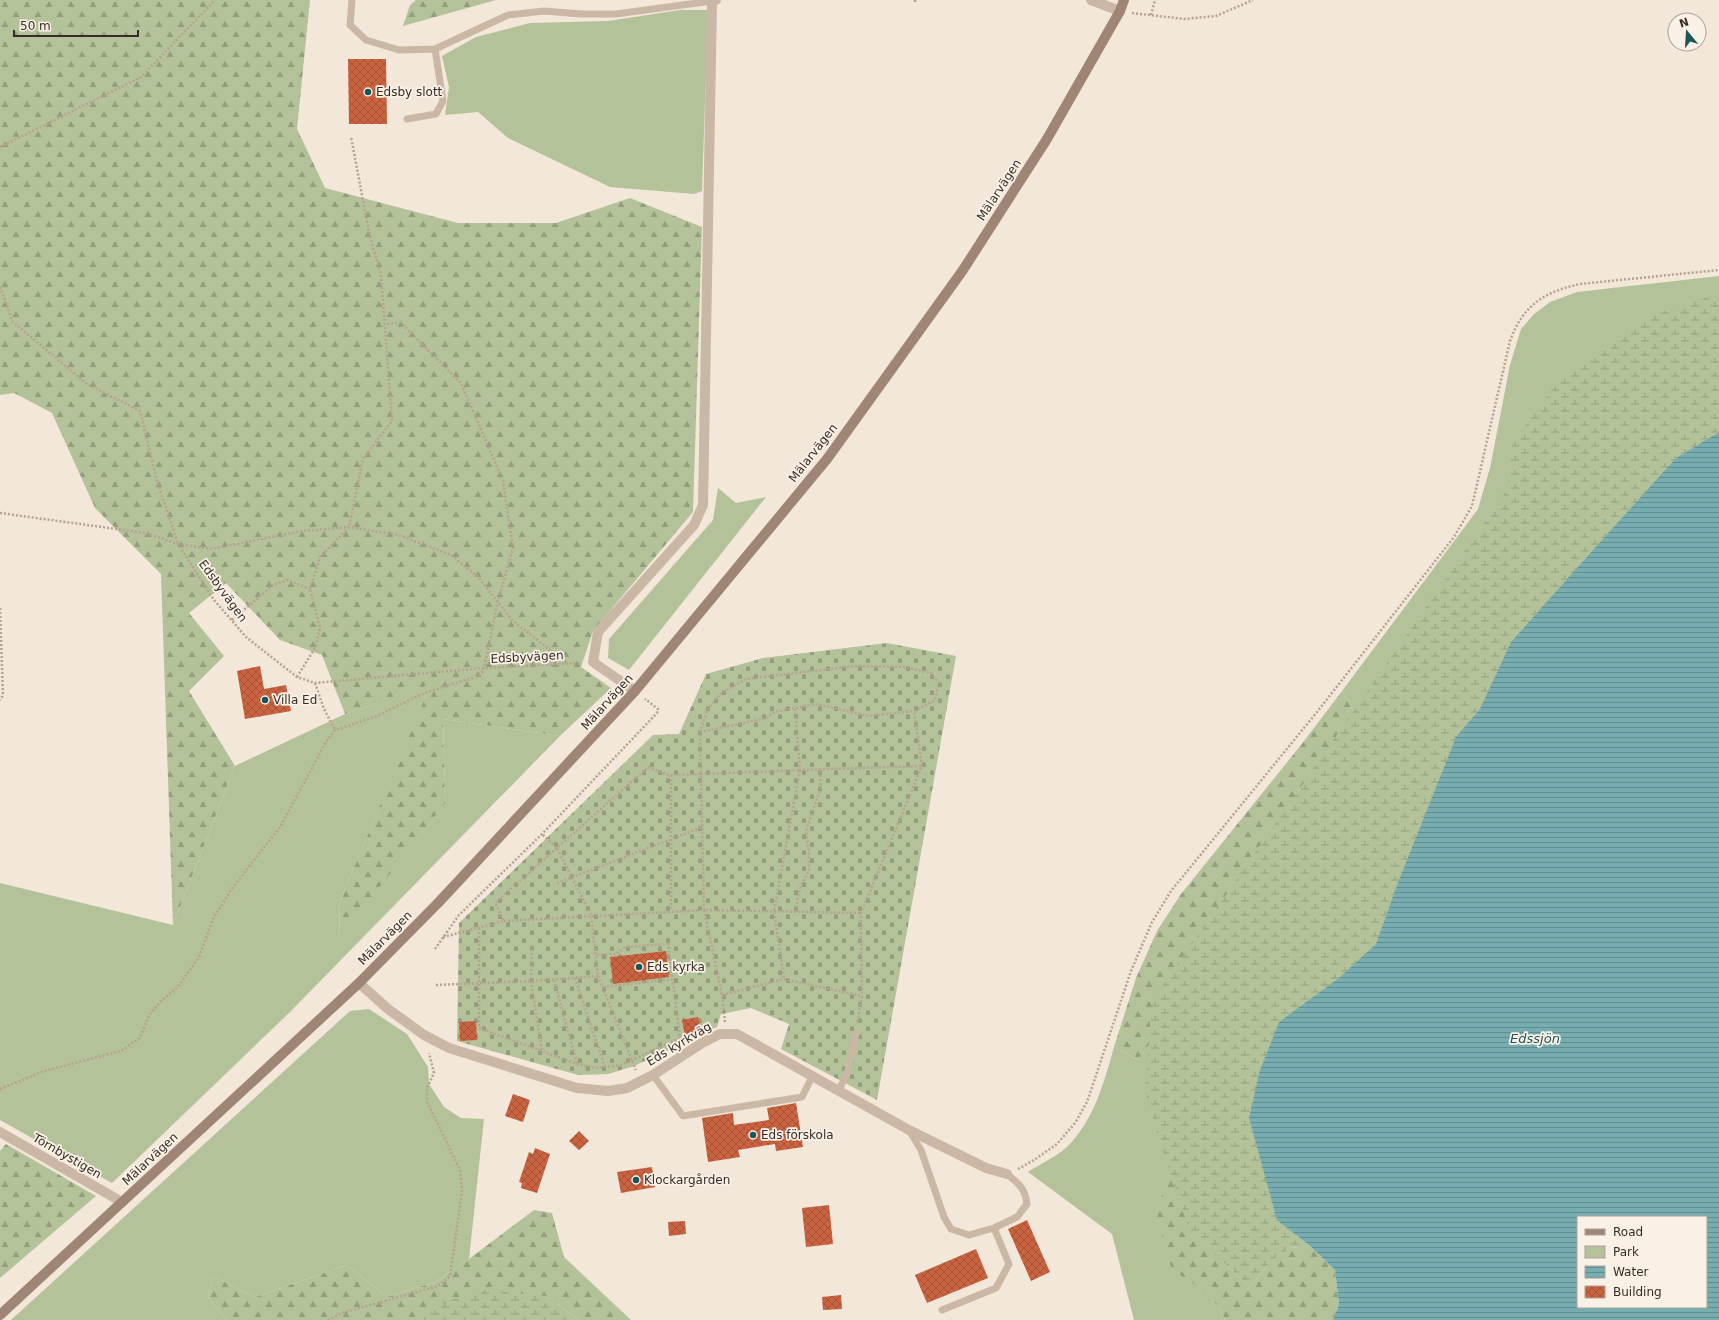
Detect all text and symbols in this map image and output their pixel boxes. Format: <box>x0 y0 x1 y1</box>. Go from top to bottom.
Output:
scale bar <box>14 12 138 38</box>
north arrow <box>1667 12 1707 52</box>
text: N <box>1678 15 1690 31</box>
text: 50 m <box>20 19 51 33</box>
place label: Edsby slott <box>376 85 443 99</box>
marker: Edsby slott <box>363 87 373 97</box>
street label: Mälarvägen <box>974 157 1024 223</box>
street label: Mälarvägen <box>786 421 840 485</box>
street label: Edsbyvägen <box>196 557 250 625</box>
street label: Edsbyvägen <box>490 648 564 666</box>
street label: Mälarvägen <box>578 671 636 733</box>
place label: Villa Ed <box>273 693 317 707</box>
marker: Villa Ed <box>260 695 270 705</box>
street label: Mälarvägen <box>355 908 415 968</box>
place label: Eds kyrka <box>647 960 705 974</box>
marker: Eds kyrka <box>634 962 644 972</box>
street label: Eds kyrkväg <box>644 1019 714 1069</box>
water label: Edssjön <box>1510 1031 1560 1046</box>
place label: Eds förskola <box>761 1128 834 1142</box>
street label: Törnbystigen <box>29 1130 104 1181</box>
street label: Mälarvägen <box>119 1130 181 1188</box>
marker: Eds förskola <box>748 1130 758 1140</box>
place label: Klockargården <box>644 1173 730 1187</box>
marker: Klockargården <box>631 1175 641 1185</box>
legend <box>1577 1216 1707 1308</box>
text: Road <box>1613 1225 1643 1239</box>
text: Park <box>1613 1245 1639 1259</box>
text: Water <box>1613 1265 1649 1279</box>
text: Building <box>1613 1285 1662 1299</box>

